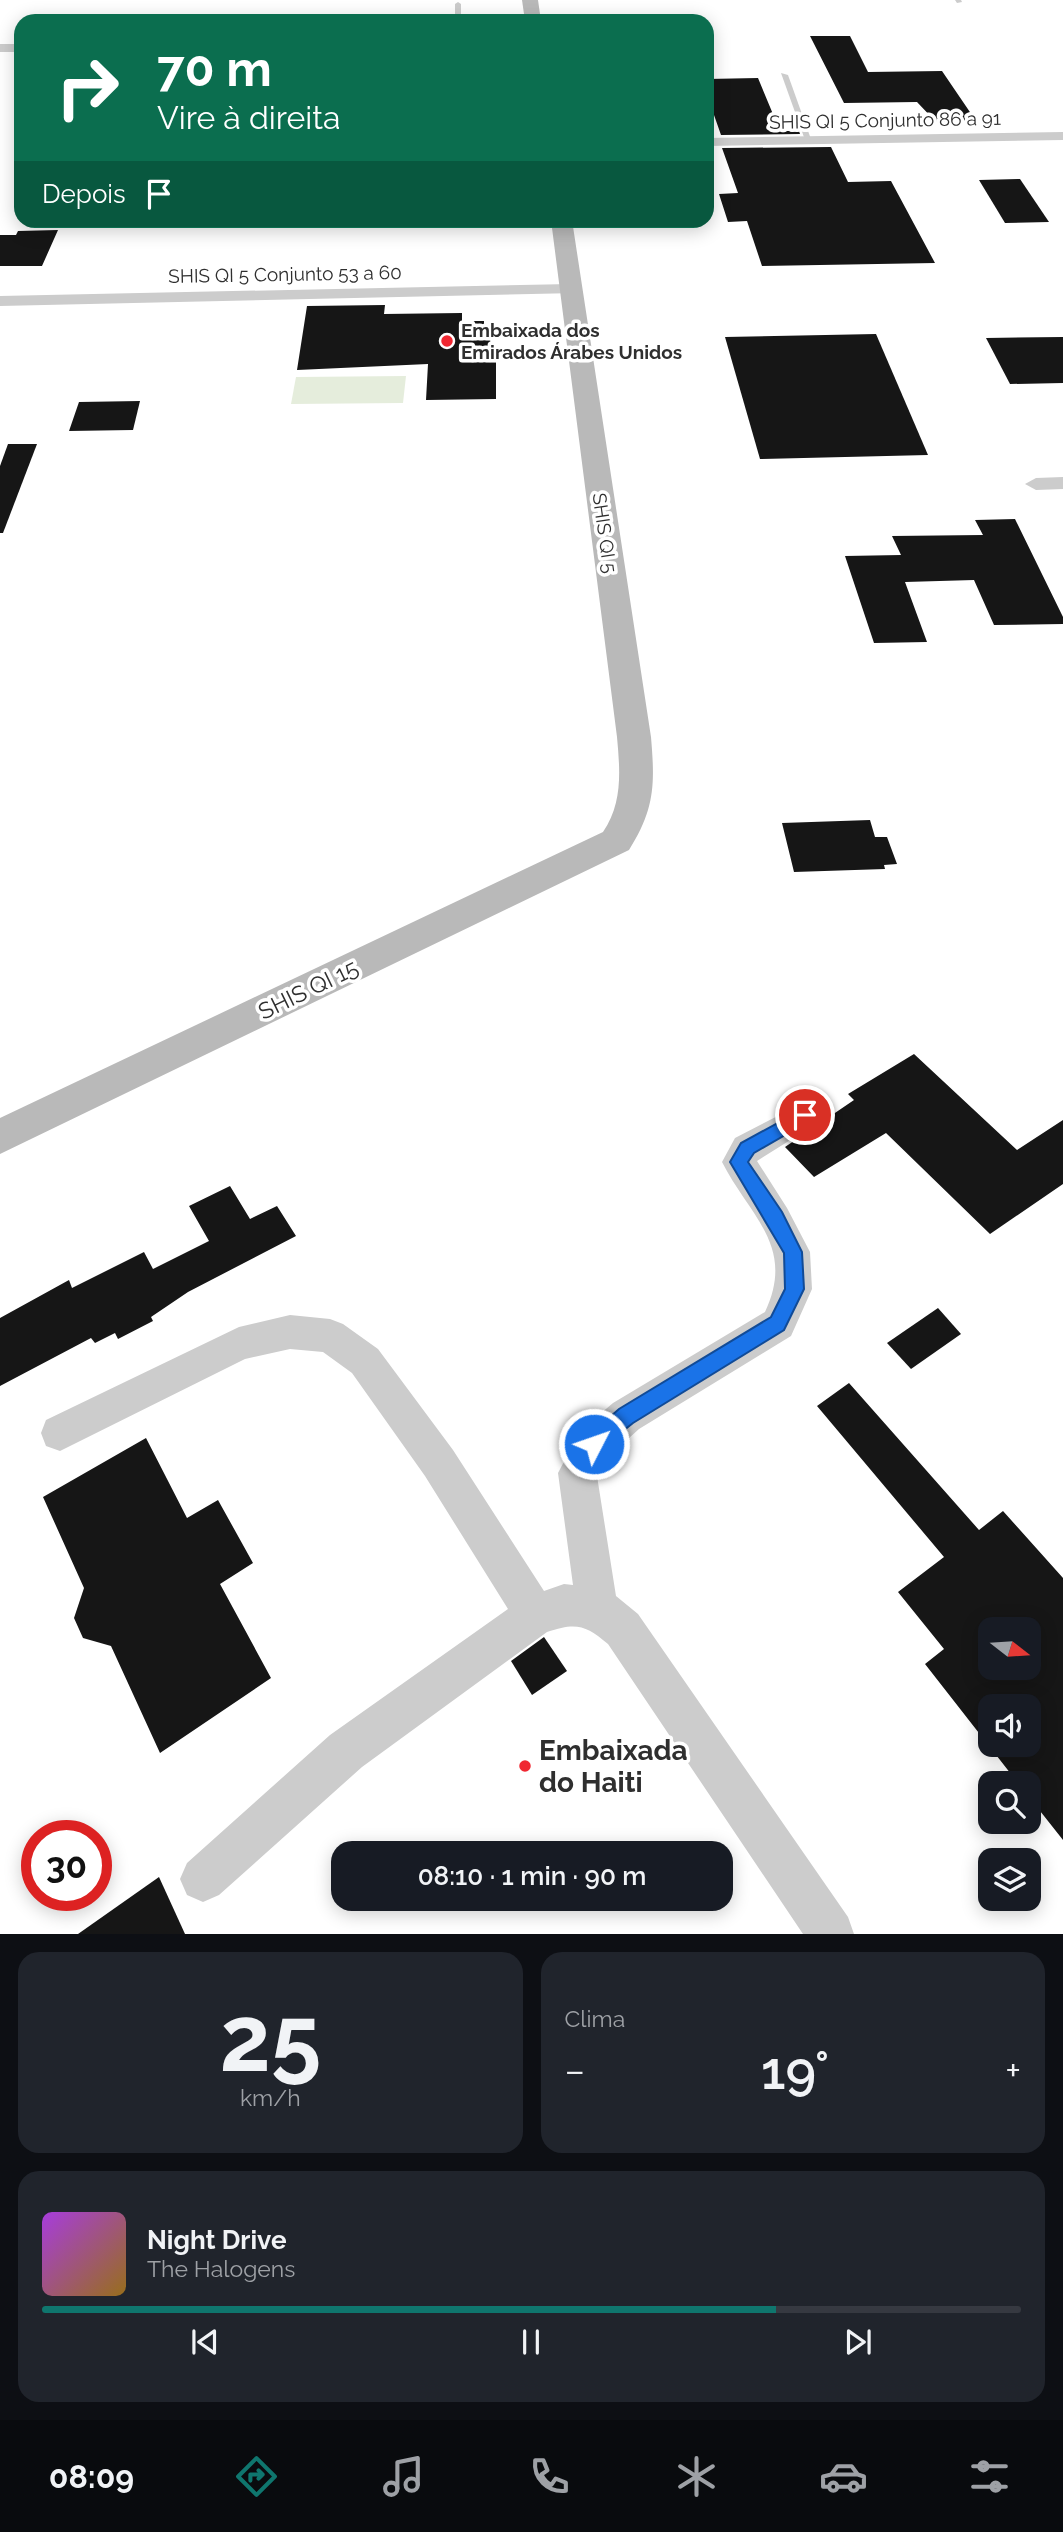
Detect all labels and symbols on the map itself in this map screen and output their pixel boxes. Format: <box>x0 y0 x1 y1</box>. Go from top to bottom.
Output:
street label: SHIS QI 5 Conjunto 86 a 91 <box>769 107 1001 133</box>
street label: SHIS QI 5 Conjunto 53 a 60 <box>168 261 402 287</box>
place label: Embaixada dos Emirados Árabes Unidos <box>461 319 682 363</box>
marker: Embaixada dos Emirados Árabes Unidos <box>439 333 455 349</box>
street label: SHIS QI 5 <box>588 491 622 575</box>
street label: SHIS QI 15 <box>254 953 362 1025</box>
pin <box>775 1085 835 1145</box>
position arrow <box>557 1407 631 1481</box>
north arrow <box>978 1617 1041 1680</box>
place label: Embaixada do Haiti <box>539 1734 688 1799</box>
marker: Embaixada do Haiti <box>517 1758 533 1774</box>
speed limit sign: 30 <box>21 1820 112 1911</box>

